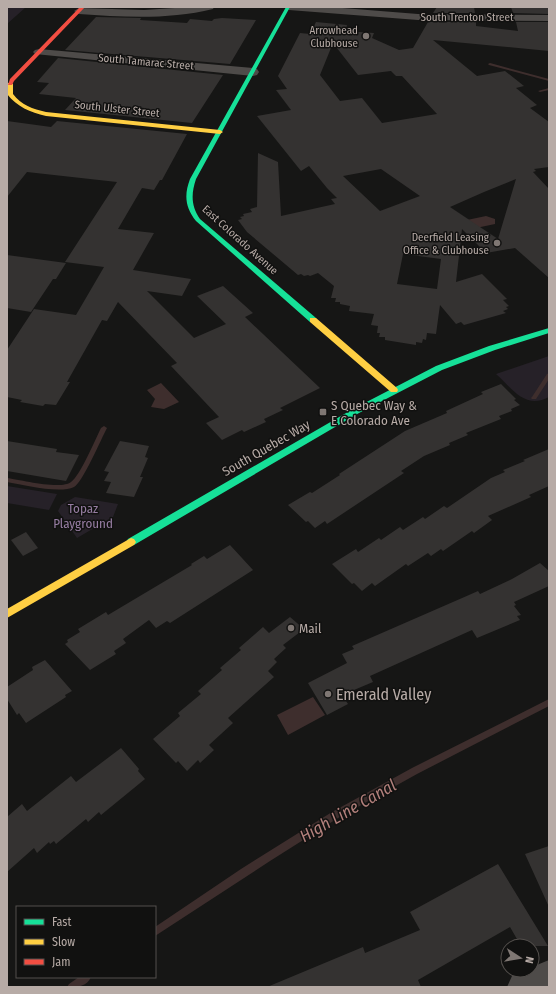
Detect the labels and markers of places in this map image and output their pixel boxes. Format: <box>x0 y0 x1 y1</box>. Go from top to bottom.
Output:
place label: Arrowhead Clubhouse <box>309 24 358 50</box>
marker: Arrowhead Clubhouse <box>361 31 371 41</box>
place label: Deerfield Leasing Office & Clubhouse <box>403 231 490 257</box>
marker: Deerfield Leasing Office & Clubhouse <box>492 238 502 248</box>
place label: S Quebec Way & E Colorado Ave <box>331 398 417 428</box>
marker: S Quebec Way & E Colorado Ave <box>318 407 328 417</box>
place label: Mail <box>299 621 322 636</box>
marker: Mail <box>286 623 296 633</box>
place label: Emerald Valley <box>336 685 432 704</box>
marker: Emerald Valley <box>323 689 333 699</box>

